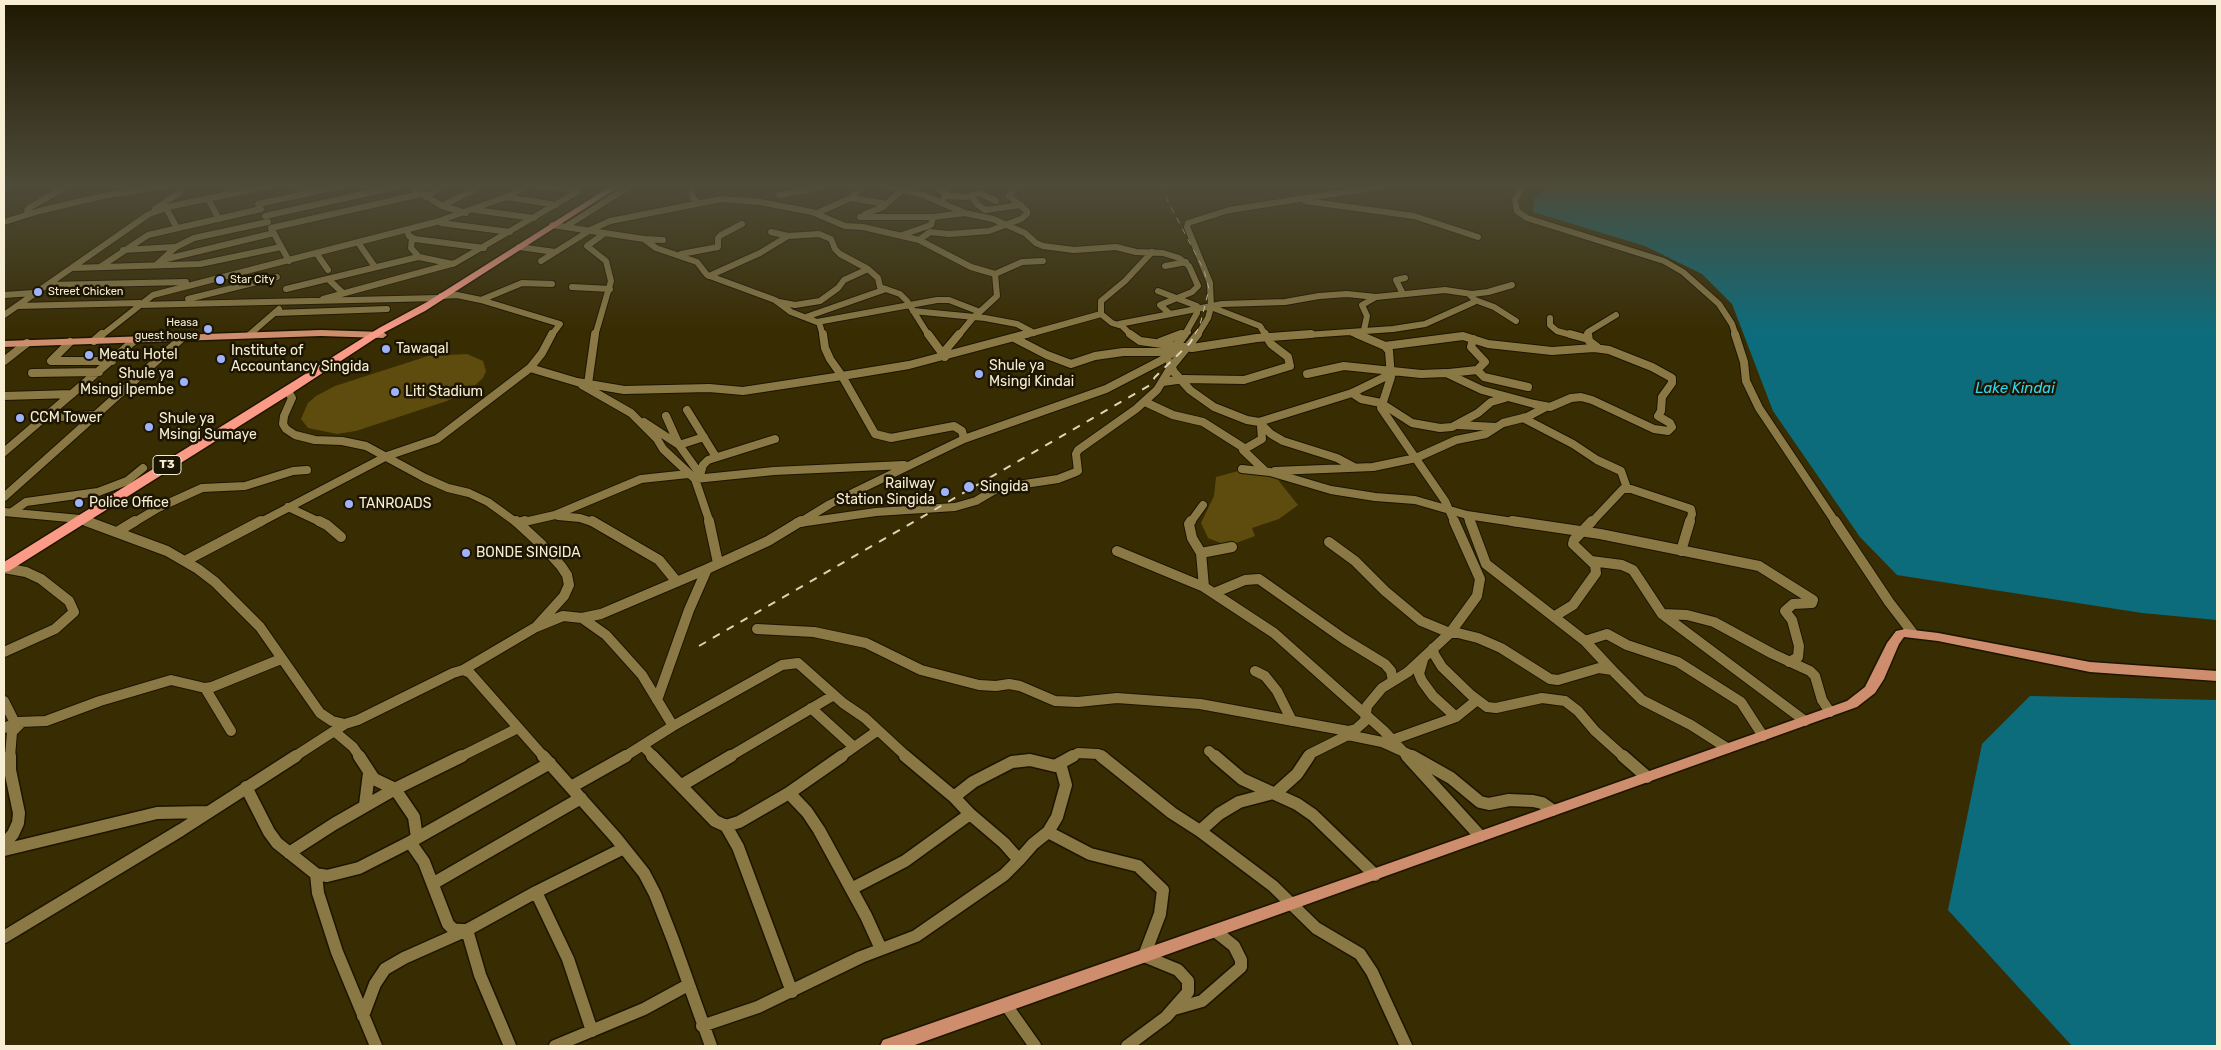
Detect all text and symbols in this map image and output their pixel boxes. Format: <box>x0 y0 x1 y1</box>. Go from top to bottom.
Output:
place label: Star City <box>230 273 274 287</box>
marker: Star City <box>214 274 226 286</box>
place label: Street Chicken <box>48 285 123 299</box>
marker: Street Chicken <box>32 286 44 298</box>
place label: Heasa guest house <box>135 316 198 342</box>
marker: Heasa guest house <box>202 323 214 335</box>
place label: Tawaqal <box>396 341 449 357</box>
place label: Institute of Accountancy Singida <box>231 343 369 376</box>
marker: Tawaqal <box>380 343 392 355</box>
place label: Meatu Hotel <box>99 347 178 363</box>
marker: Meatu Hotel <box>83 349 95 361</box>
marker: Institute of Accountancy Singida <box>215 353 227 365</box>
place label: Shule ya Msingi Kindai <box>989 358 1074 391</box>
place label: Shule ya Msingi Ipembe <box>80 366 174 398</box>
marker: Shule ya Msingi Kindai <box>973 368 985 380</box>
marker: Shule ya Msingi Ipembe <box>178 376 190 388</box>
water label: Lake Kindai <box>1975 380 2055 398</box>
place label: Liti Stadium <box>405 384 483 400</box>
marker: Liti Stadium <box>389 386 401 398</box>
place label: CCM Tower <box>30 410 102 426</box>
place label: Shule ya Msingi Sumaye <box>159 411 257 444</box>
marker: CCM Tower <box>14 412 26 424</box>
marker: Shule ya Msingi Sumaye <box>143 421 155 433</box>
road number: T3 <box>153 456 181 474</box>
place label: Railway Station Singida <box>836 476 935 508</box>
place label: Singida <box>980 479 1028 495</box>
marker: Singida <box>962 480 976 494</box>
marker: Railway Station Singida <box>939 486 951 498</box>
place label: Police Office <box>89 495 169 511</box>
place label: TANROADS <box>359 496 431 512</box>
marker: Police Office <box>73 497 85 509</box>
marker: TANROADS <box>343 498 355 510</box>
place label: BONDE SINGIDA <box>476 545 581 561</box>
marker: BONDE SINGIDA <box>460 547 472 559</box>

